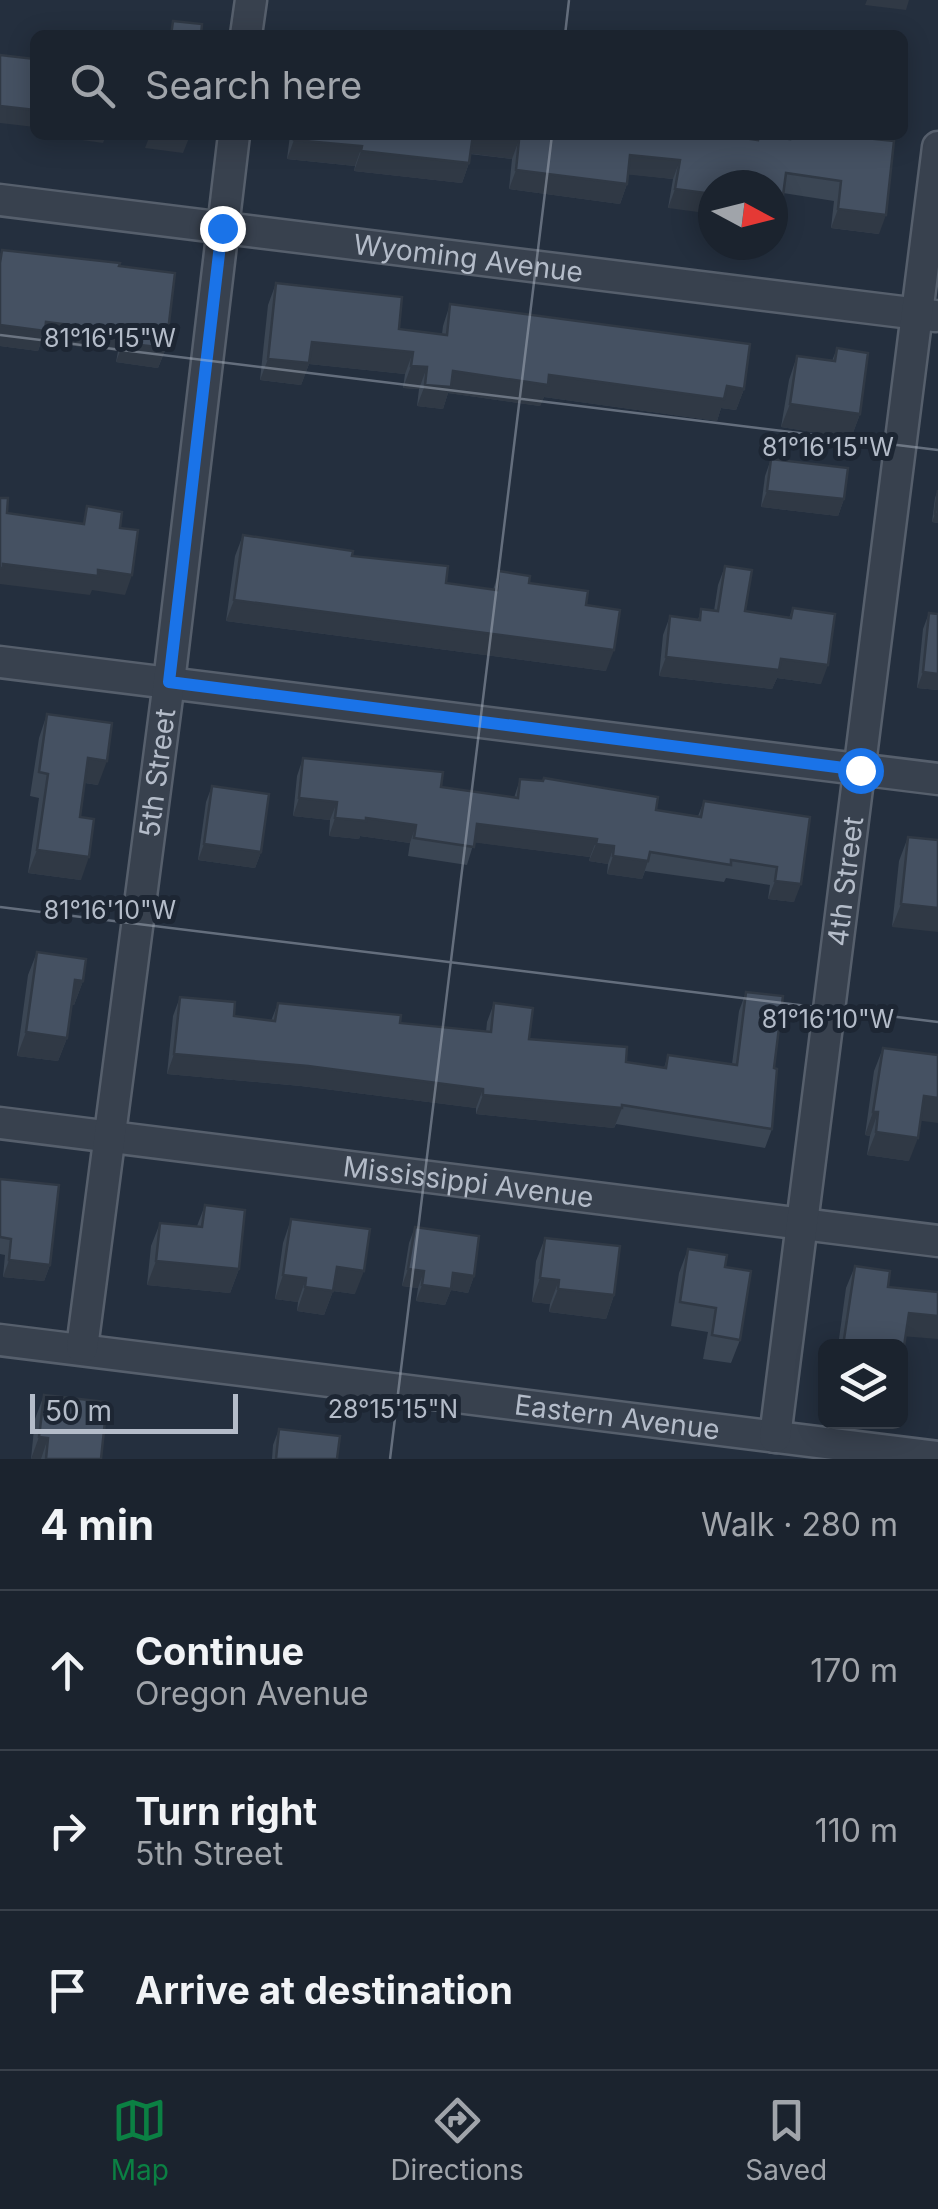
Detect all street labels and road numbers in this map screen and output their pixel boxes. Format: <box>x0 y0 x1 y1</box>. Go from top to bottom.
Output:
street label: Wyoming Avenue <box>352 227 585 289</box>
street label: 5th Street <box>132 706 182 839</box>
street label: 4th Street <box>820 814 870 948</box>
street label: Mississippi Avenue <box>341 1149 596 1215</box>
street label: Eastern Avenue <box>513 1387 722 1447</box>

